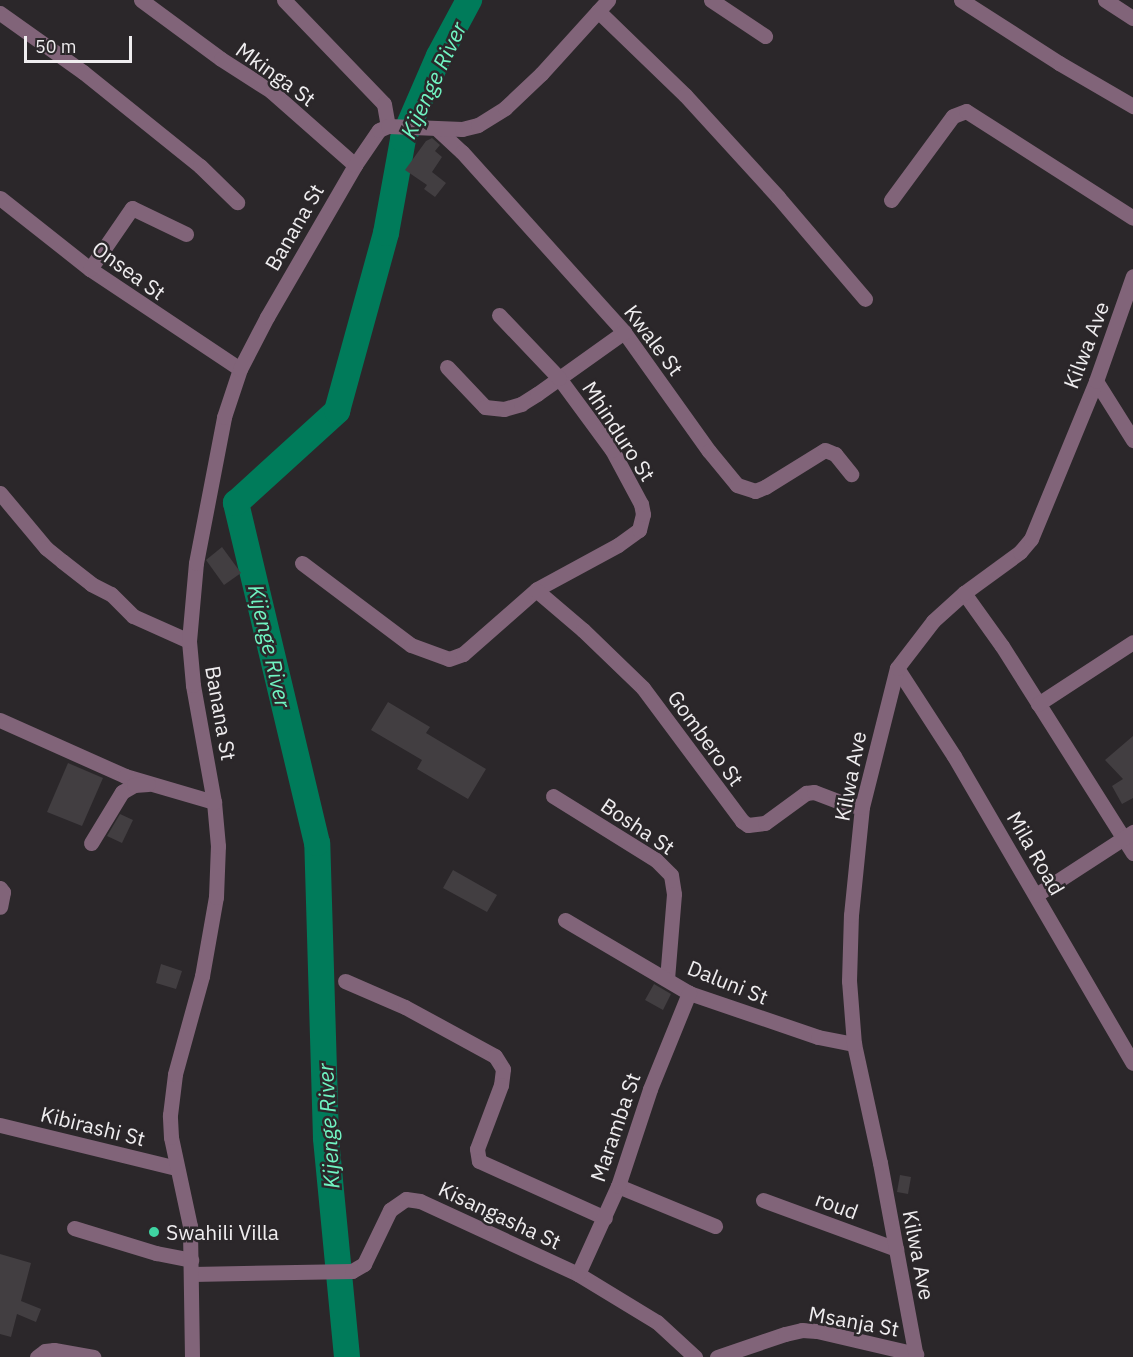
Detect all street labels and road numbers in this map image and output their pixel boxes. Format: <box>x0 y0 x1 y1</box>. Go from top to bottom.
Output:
street label: Mkinga St <box>231 37 321 111</box>
street label: Banana St <box>259 179 329 275</box>
street label: Onsea St <box>87 235 171 305</box>
street label: Kilwa Ave <box>1058 298 1114 392</box>
street label: Kwale St <box>619 300 689 380</box>
street label: Mhinduro St <box>577 376 661 486</box>
street label: Banana St <box>200 664 242 762</box>
street label: Gombero St <box>663 685 749 791</box>
street label: Kilwa Ave <box>829 729 871 823</box>
street label: Bosha St <box>596 792 680 860</box>
street label: Mila Road <box>1002 807 1070 899</box>
street label: Daluni St <box>684 954 772 1010</box>
street label: Maramba St <box>585 1069 645 1185</box>
street label: Kibirashi St <box>38 1101 148 1151</box>
street label: Kisangasha St <box>435 1176 565 1254</box>
street label: roud <box>812 1186 862 1224</box>
street label: Kilwa Ave <box>898 1208 940 1302</box>
street label: Msanja St <box>807 1301 901 1341</box>

